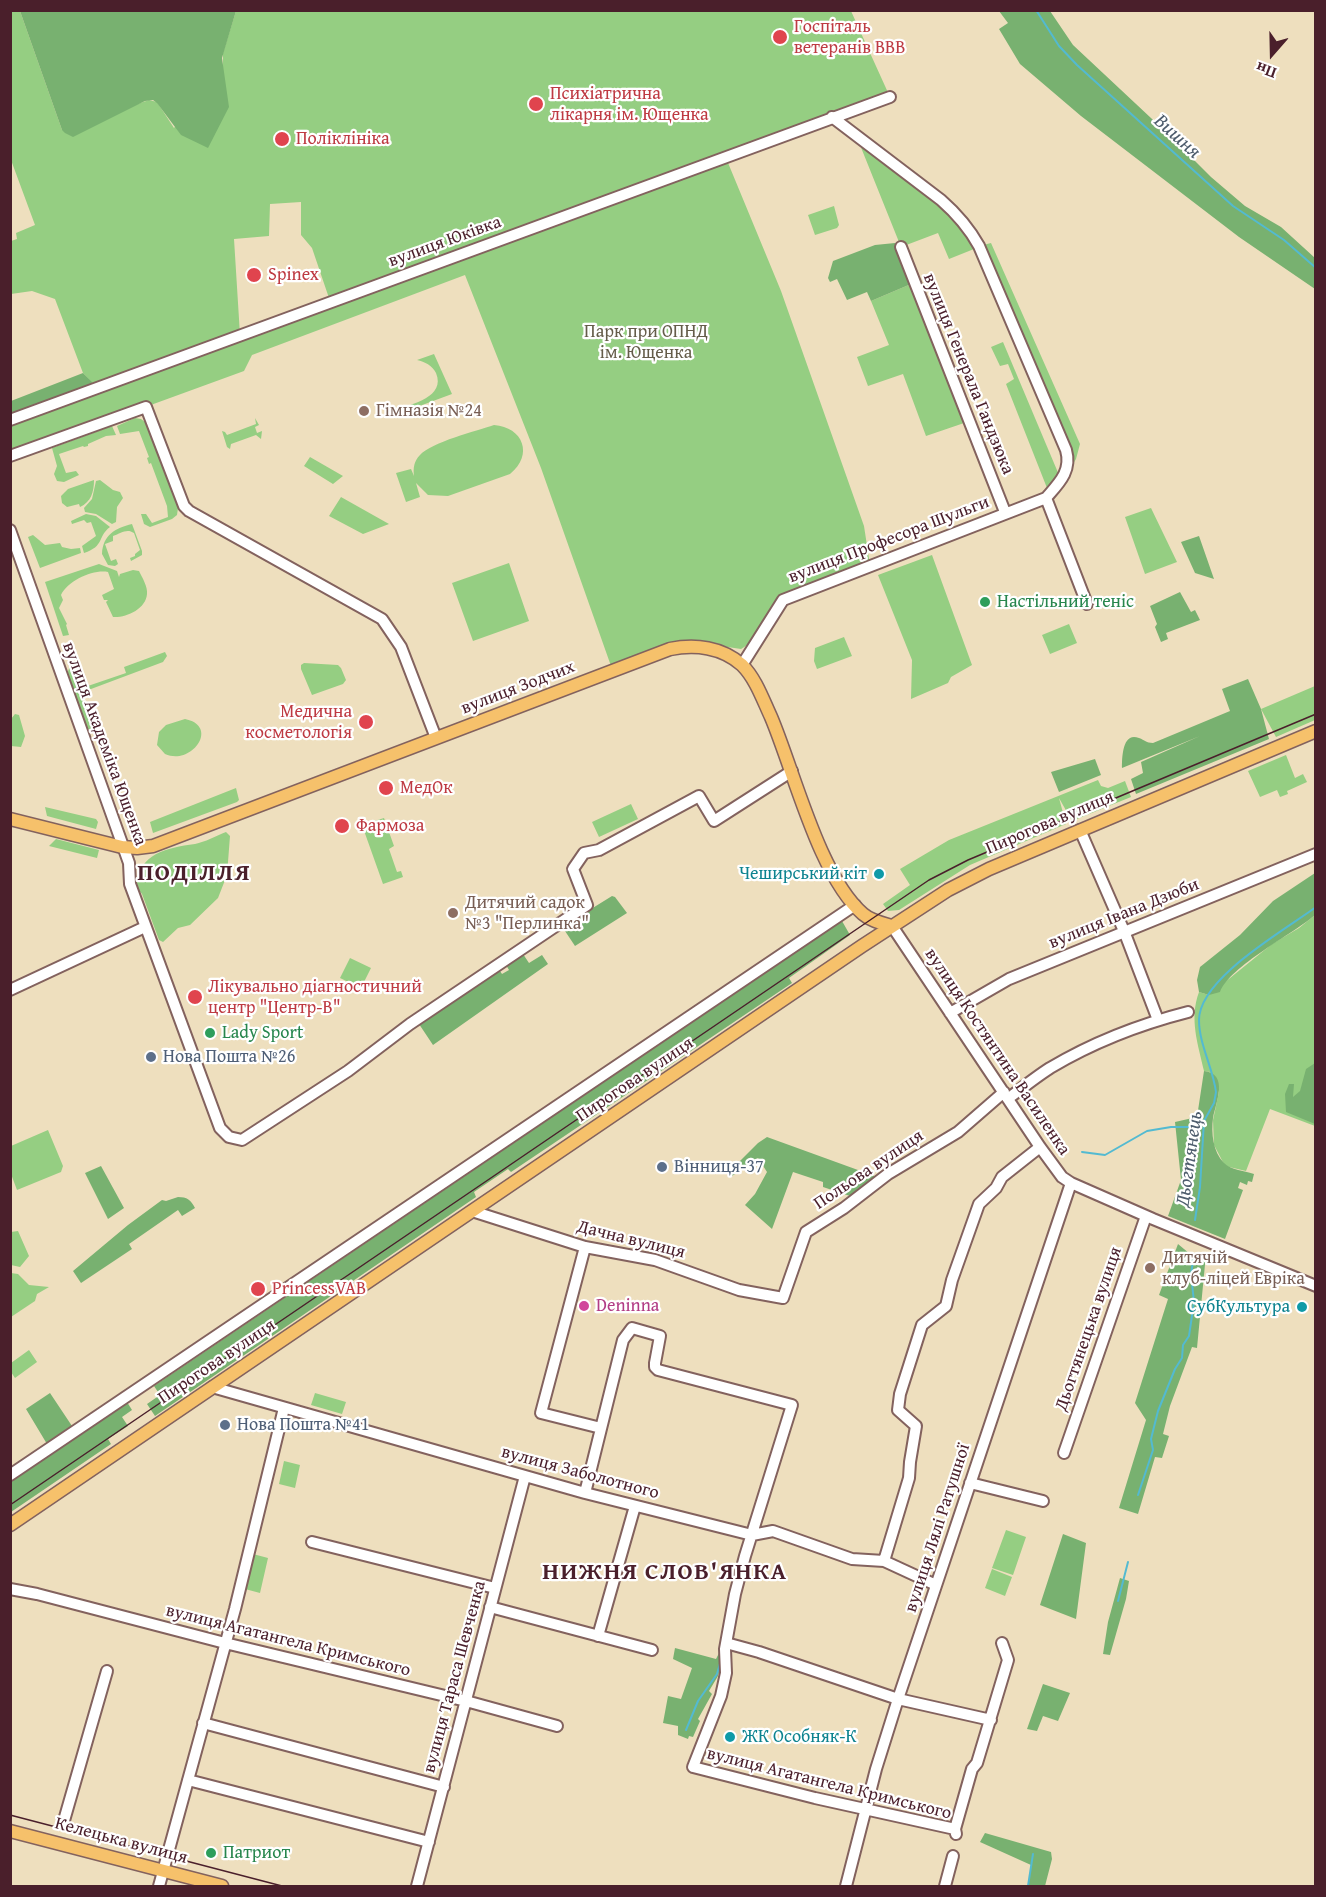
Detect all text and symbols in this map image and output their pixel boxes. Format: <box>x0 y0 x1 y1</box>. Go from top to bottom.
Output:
place label: Госпіталь ветеранів ВВВ <box>794 16 905 58</box>
north arrow <box>1242 24 1302 84</box>
marker: Госпіталь ветеранів ВВВ <box>771 28 789 46</box>
text: Пн <box>1252 56 1280 86</box>
place label: Психіатрична лікарня ім. Ющенка <box>550 83 709 125</box>
marker: Психіатрична лікарня ім. Ющенка <box>527 95 545 113</box>
water label: Вишня <box>1149 110 1205 164</box>
place label: Поліклініка <box>296 128 390 150</box>
marker: Поліклініка <box>273 130 291 148</box>
street label: вулиця Юківка <box>386 212 504 272</box>
place label: Spinex <box>268 264 319 286</box>
marker: Spinex <box>245 266 263 284</box>
street label: вулиця Генерала Гандзюка <box>918 270 1018 478</box>
park label: Парк при ОПНД ім. Ющенка <box>584 321 708 364</box>
place label: Гімназія №24 <box>376 400 482 422</box>
marker: Гімназія №24 <box>357 404 371 418</box>
street label: вулиця Професора Шульги <box>786 492 992 588</box>
place label: Настільний теніс <box>997 591 1134 613</box>
marker: Настільний теніс <box>978 595 992 609</box>
street label: вулиця Академіка Ющенка <box>57 639 151 849</box>
street label: вулиця Зодчих <box>458 656 578 720</box>
place label: Медична косметологія <box>245 701 352 744</box>
marker: Медична косметологія <box>357 713 375 731</box>
place label: МедОк <box>400 777 453 799</box>
marker: МедОк <box>377 779 395 797</box>
street label: Пирогова вулиця <box>983 786 1117 860</box>
place label: Фармоза <box>356 815 424 837</box>
marker: Фармоза <box>333 817 351 835</box>
district label: ПОДІЛЛЯ <box>137 860 251 888</box>
place label: Чеширський кіт <box>739 863 867 885</box>
marker: Чеширський кіт <box>872 867 886 881</box>
street label: вулиця Івана Дзюби <box>1046 874 1202 954</box>
place label: Дитячий садок №3 "Перлинка" <box>465 892 589 934</box>
marker: Дитячий садок №3 "Перлинка" <box>446 906 460 920</box>
street label: вулиця Костянтина Василенка <box>920 944 1074 1160</box>
place label: Лікувально діагностичний центр "Центр-В" <box>208 976 422 1018</box>
marker: Лікувально діагностичний центр "Центр-В" <box>186 988 204 1006</box>
place label: Lady Sport <box>222 1022 303 1044</box>
marker: Lady Sport <box>203 1026 217 1040</box>
street label: Пирогова вулиця <box>572 1033 698 1127</box>
place label: Нова Пошта №26 <box>163 1046 295 1068</box>
marker: Нова Пошта №26 <box>144 1050 158 1064</box>
water label: Дьогтянець <box>1171 1109 1209 1209</box>
street label: Польова вулиця <box>810 1125 928 1215</box>
place label: Вінниця-37 <box>674 1156 764 1178</box>
marker: Вінниця-37 <box>655 1160 669 1174</box>
street label: Дачна вулиця <box>575 1216 687 1264</box>
street label: Дьогтянецька вулиця <box>1051 1244 1127 1414</box>
place label: Дитячій клуб-ліцей Евріка <box>1162 1247 1305 1290</box>
marker: Дитячій клуб-ліцей Евріка <box>1143 1261 1157 1275</box>
place label: PrincessVAB <box>272 1278 366 1300</box>
marker: PrincessVAB <box>249 1280 267 1298</box>
place label: Deninna <box>596 1295 659 1317</box>
place label: СубКультура <box>1187 1296 1290 1318</box>
marker: Deninna <box>577 1299 591 1313</box>
marker: СубКультура <box>1295 1300 1309 1314</box>
street label: Пирогова вулиця <box>154 1315 280 1409</box>
place label: Нова Пошта №41 <box>237 1414 369 1436</box>
marker: Нова Пошта №41 <box>218 1418 232 1432</box>
street label: вулиця Лялі Ратушної <box>901 1441 975 1615</box>
street label: вулиця Заболотного <box>499 1442 661 1504</box>
district label: НИЖНЯ СЛОВ'ЯНКА <box>542 1559 788 1587</box>
street label: вулиця Тараса Шевченка <box>419 1579 491 1775</box>
street label: вулиця Агатангела Кримського <box>163 1600 413 1682</box>
place label: ЖК Особняк-К <box>742 1726 857 1748</box>
marker: ЖК Особняк-К <box>723 1730 737 1744</box>
street label: вулиця Агатангела Кримського <box>704 1743 954 1825</box>
street label: Келецька вулиця <box>52 1813 190 1869</box>
place label: Патриот <box>223 1842 290 1864</box>
marker: Патриот <box>204 1846 218 1860</box>

